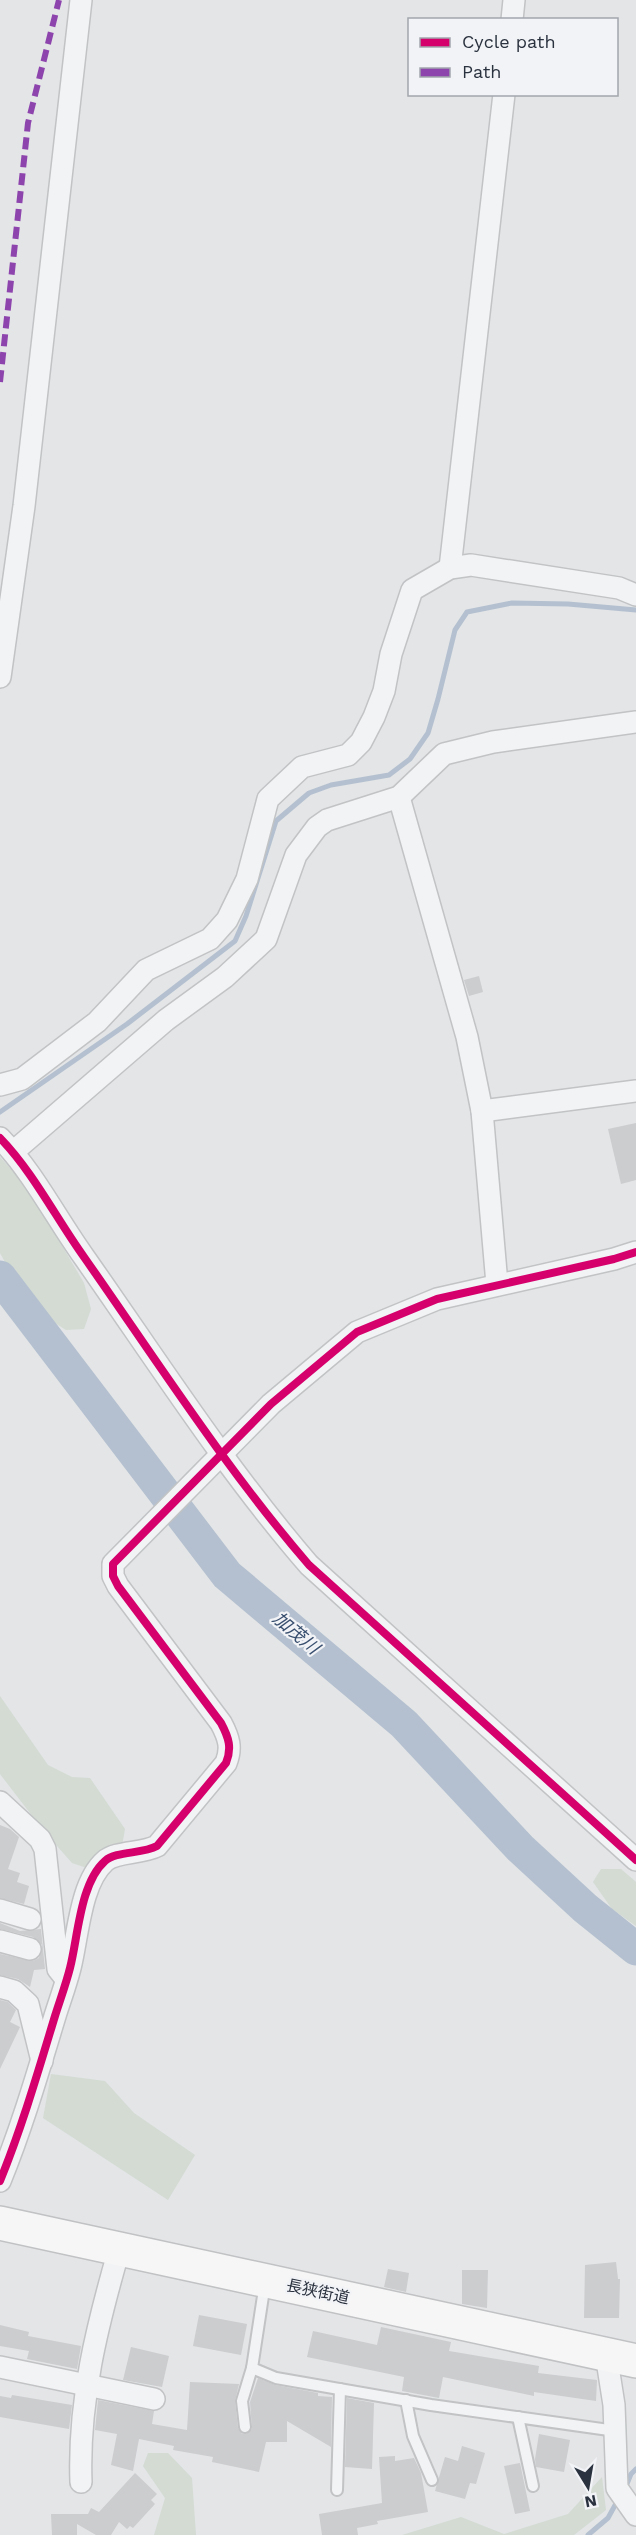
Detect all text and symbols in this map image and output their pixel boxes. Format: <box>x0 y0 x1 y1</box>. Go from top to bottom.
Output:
legend <box>408 18 618 96</box>
text: Cycle path <box>462 31 556 52</box>
text: Path <box>462 61 502 82</box>
water label: 加茂川 <box>269 1607 325 1659</box>
street label: 長狭街道 <box>285 2276 351 2307</box>
north arrow <box>558 2457 618 2517</box>
text: N <box>583 2491 598 2512</box>

